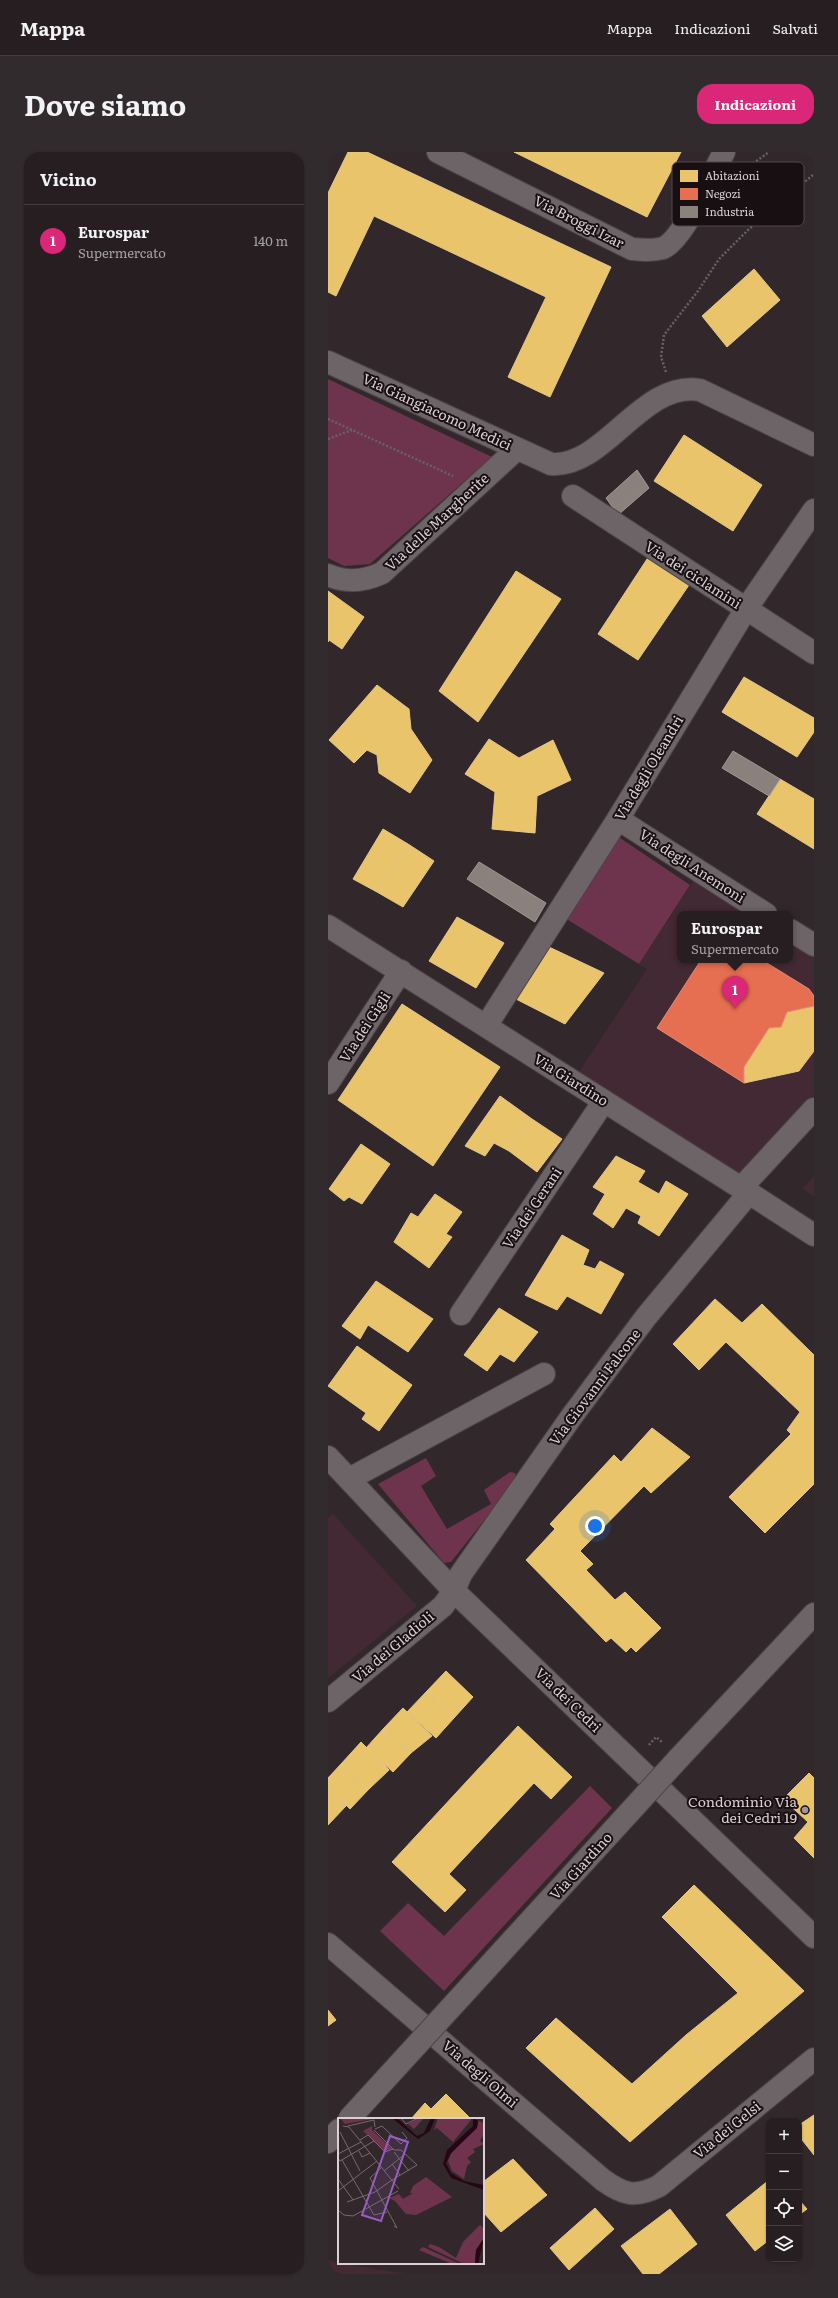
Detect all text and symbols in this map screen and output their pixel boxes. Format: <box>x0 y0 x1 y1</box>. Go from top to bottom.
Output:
text: Mappa <box>20 14 85 42</box>
text: Mappa <box>606 18 652 38</box>
text: Indicazioni <box>674 18 750 38</box>
text: Salvati <box>772 18 818 38</box>
text: Dove siamo <box>24 83 186 125</box>
button: Indicazioni <box>697 84 814 124</box>
legend <box>672 162 804 226</box>
text: Vicino <box>40 166 97 191</box>
text: Abitazioni <box>705 167 760 183</box>
text: Negozi <box>705 185 741 201</box>
street label: Via Broggi Izar <box>531 190 628 253</box>
text: Industria <box>705 203 754 219</box>
text: Eurospar <box>78 220 149 243</box>
text: 1 <box>50 231 56 250</box>
text: 140 m <box>253 231 288 250</box>
text: Supermercato <box>78 243 166 262</box>
street label: Via Giangiacomo Medici <box>360 368 516 455</box>
street label: Via delle Margherite <box>380 468 493 575</box>
street label: Via dei ciclamini <box>642 536 746 613</box>
street label: Via degli Oleandri <box>609 711 688 824</box>
street label: Via degli Anemoni <box>636 823 750 907</box>
popup <box>677 911 793 963</box>
text: Eurospar <box>691 916 762 939</box>
text: Supermercato <box>691 939 779 958</box>
pin: 1 <box>722 976 748 1009</box>
street label: Via dei Gigli <box>334 987 395 1066</box>
street label: Via Giardino <box>530 1048 613 1110</box>
street label: Via dei Gerani <box>497 1163 566 1252</box>
street label: Via Giovanni Falcone <box>544 1324 645 1449</box>
your location <box>585 1516 605 1536</box>
street label: Via dei Gladioli <box>347 1606 438 1687</box>
street label: Via dei Cedri <box>531 1663 607 1736</box>
place label: Condominio Via dei Cedri 19 <box>688 1791 797 1827</box>
marker: Condominio Via dei Cedri 19 <box>800 1805 810 1815</box>
street label: Via Giardino <box>544 1827 616 1904</box>
street label: Via degli Olmi <box>439 2035 523 2112</box>
street label: Via dei Gelsi <box>688 2096 765 2163</box>
inset map <box>338 2118 484 2264</box>
map controls <box>766 2118 802 2262</box>
button: + <box>766 2118 802 2154</box>
button: − <box>766 2154 802 2190</box>
button: locate <box>766 2190 802 2226</box>
button: layers <box>766 2226 802 2262</box>

